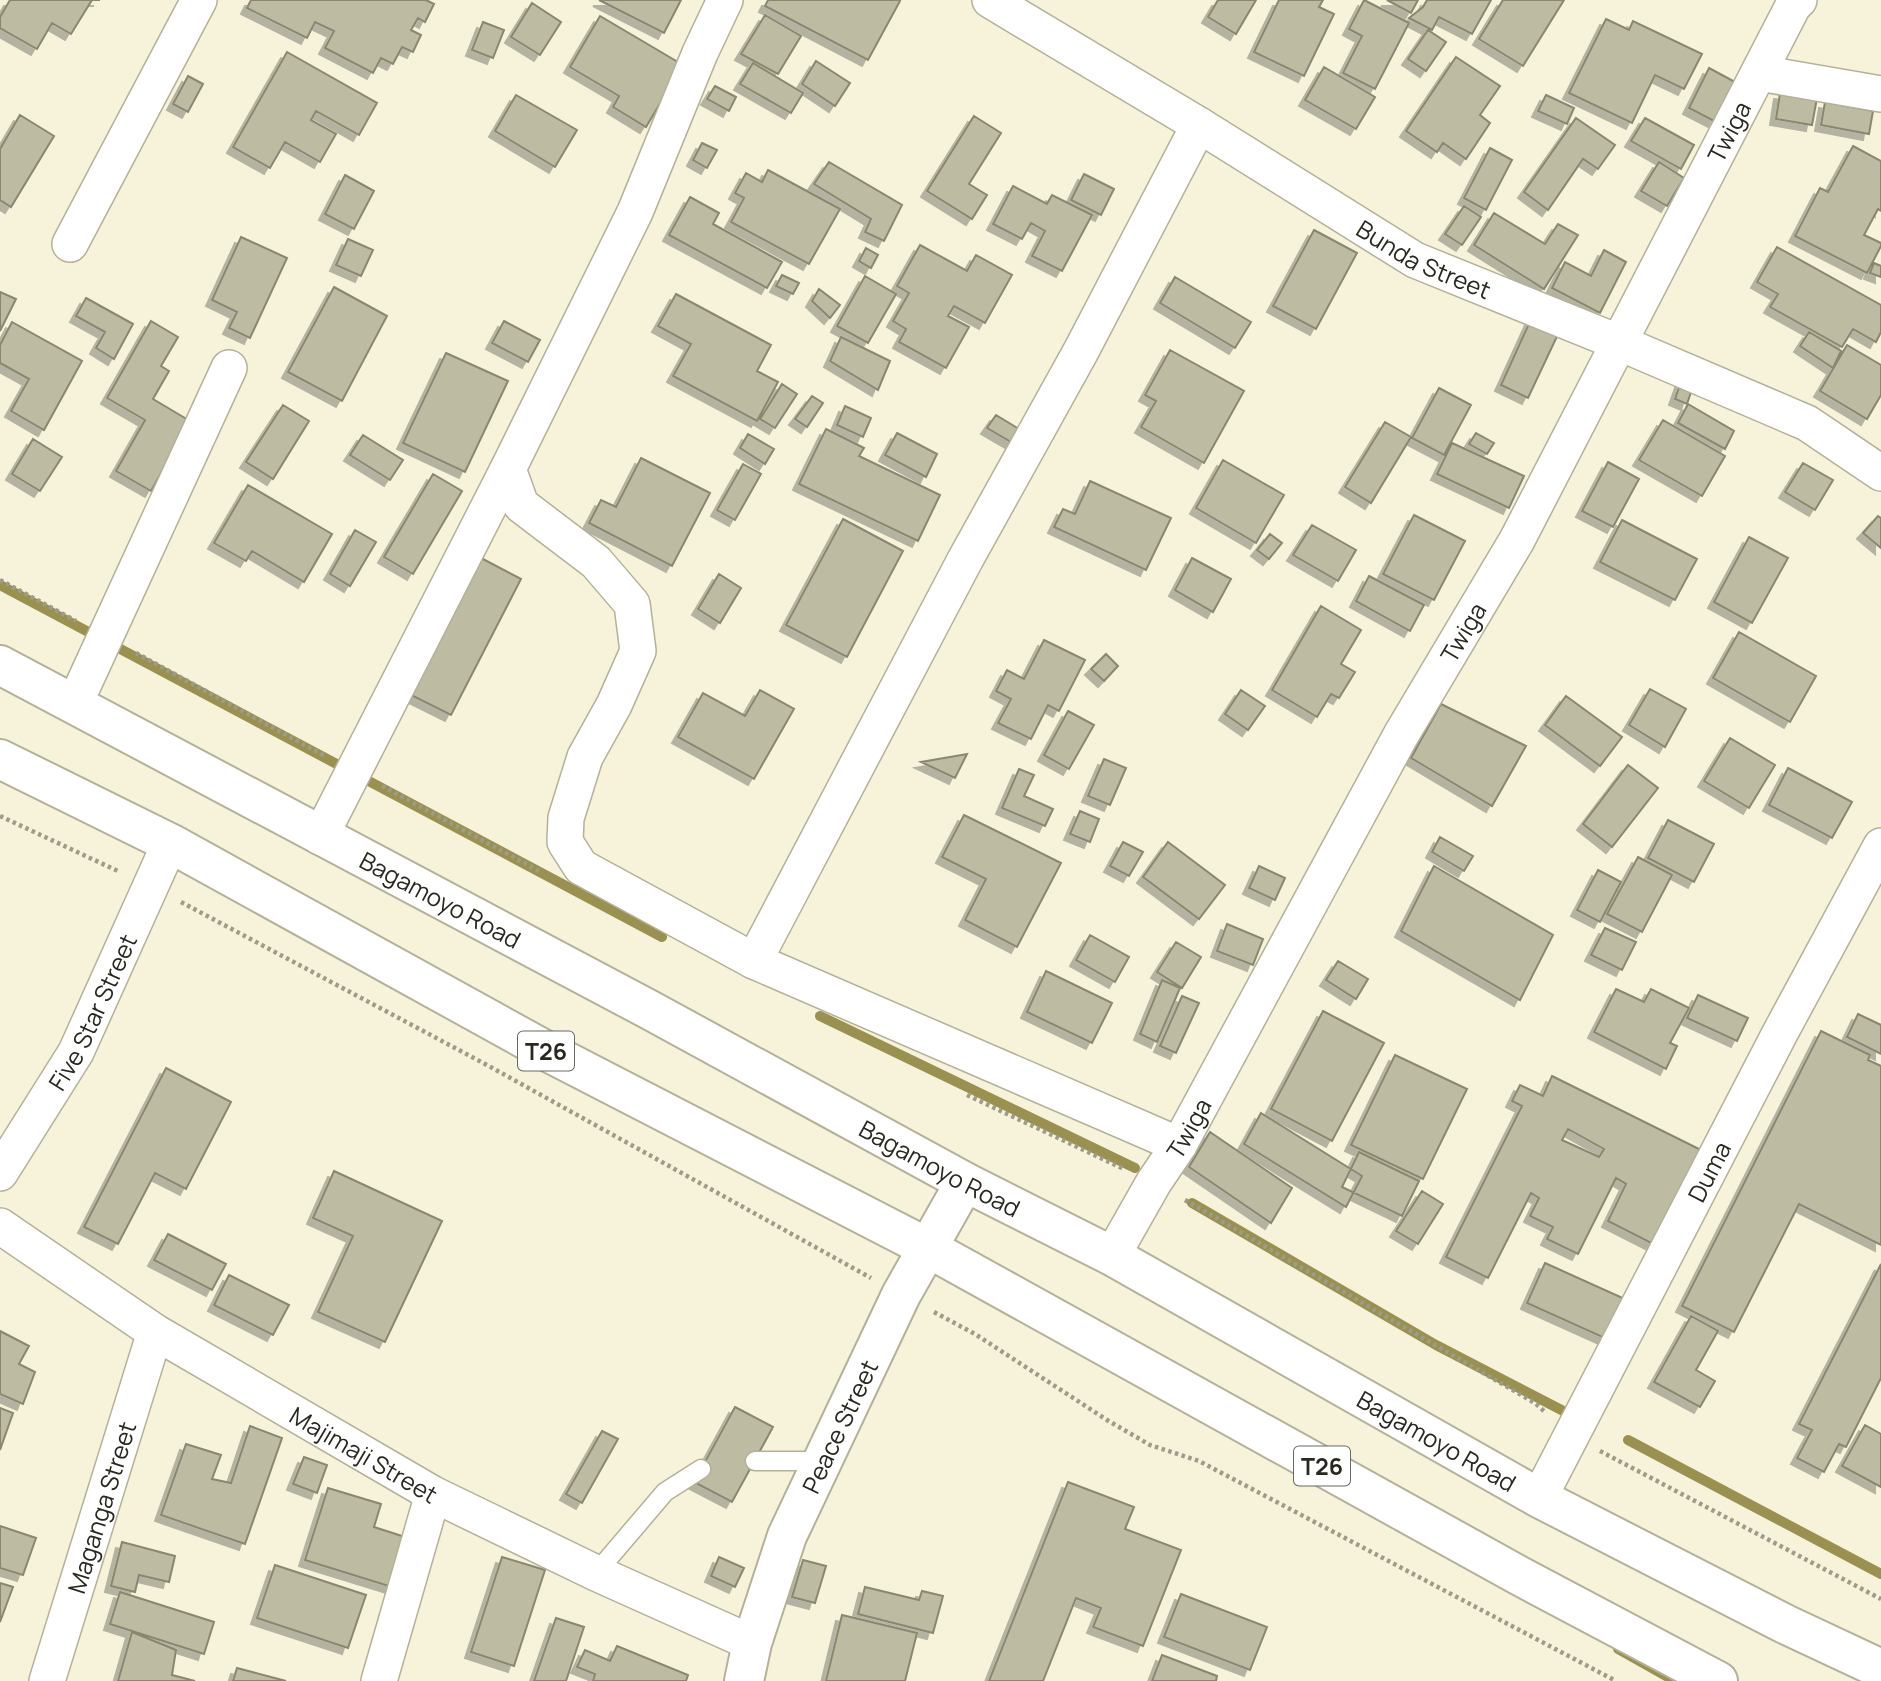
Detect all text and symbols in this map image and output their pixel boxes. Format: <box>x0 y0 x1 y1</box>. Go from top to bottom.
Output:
street label: Twiga <box>1699 95 1758 167</box>
street label: Bunda Street <box>1351 211 1496 306</box>
street label: Twiga <box>1432 596 1493 668</box>
street label: Bagamoyo Road <box>355 843 527 955</box>
street label: Five Star Street <box>40 928 144 1096</box>
road number: T26 <box>518 1032 574 1070</box>
street label: Twiga <box>1158 1092 1218 1165</box>
street label: Bagamoyo Road <box>854 1111 1026 1224</box>
street label: Duma <box>1679 1135 1738 1207</box>
street label: Peace Street <box>793 1354 885 1498</box>
street label: Bagamoyo Road <box>1352 1382 1523 1498</box>
street label: Majimaji Street <box>284 1398 444 1510</box>
street label: Maganga Street <box>59 1417 143 1597</box>
road number: T26 <box>1294 1446 1350 1485</box>

